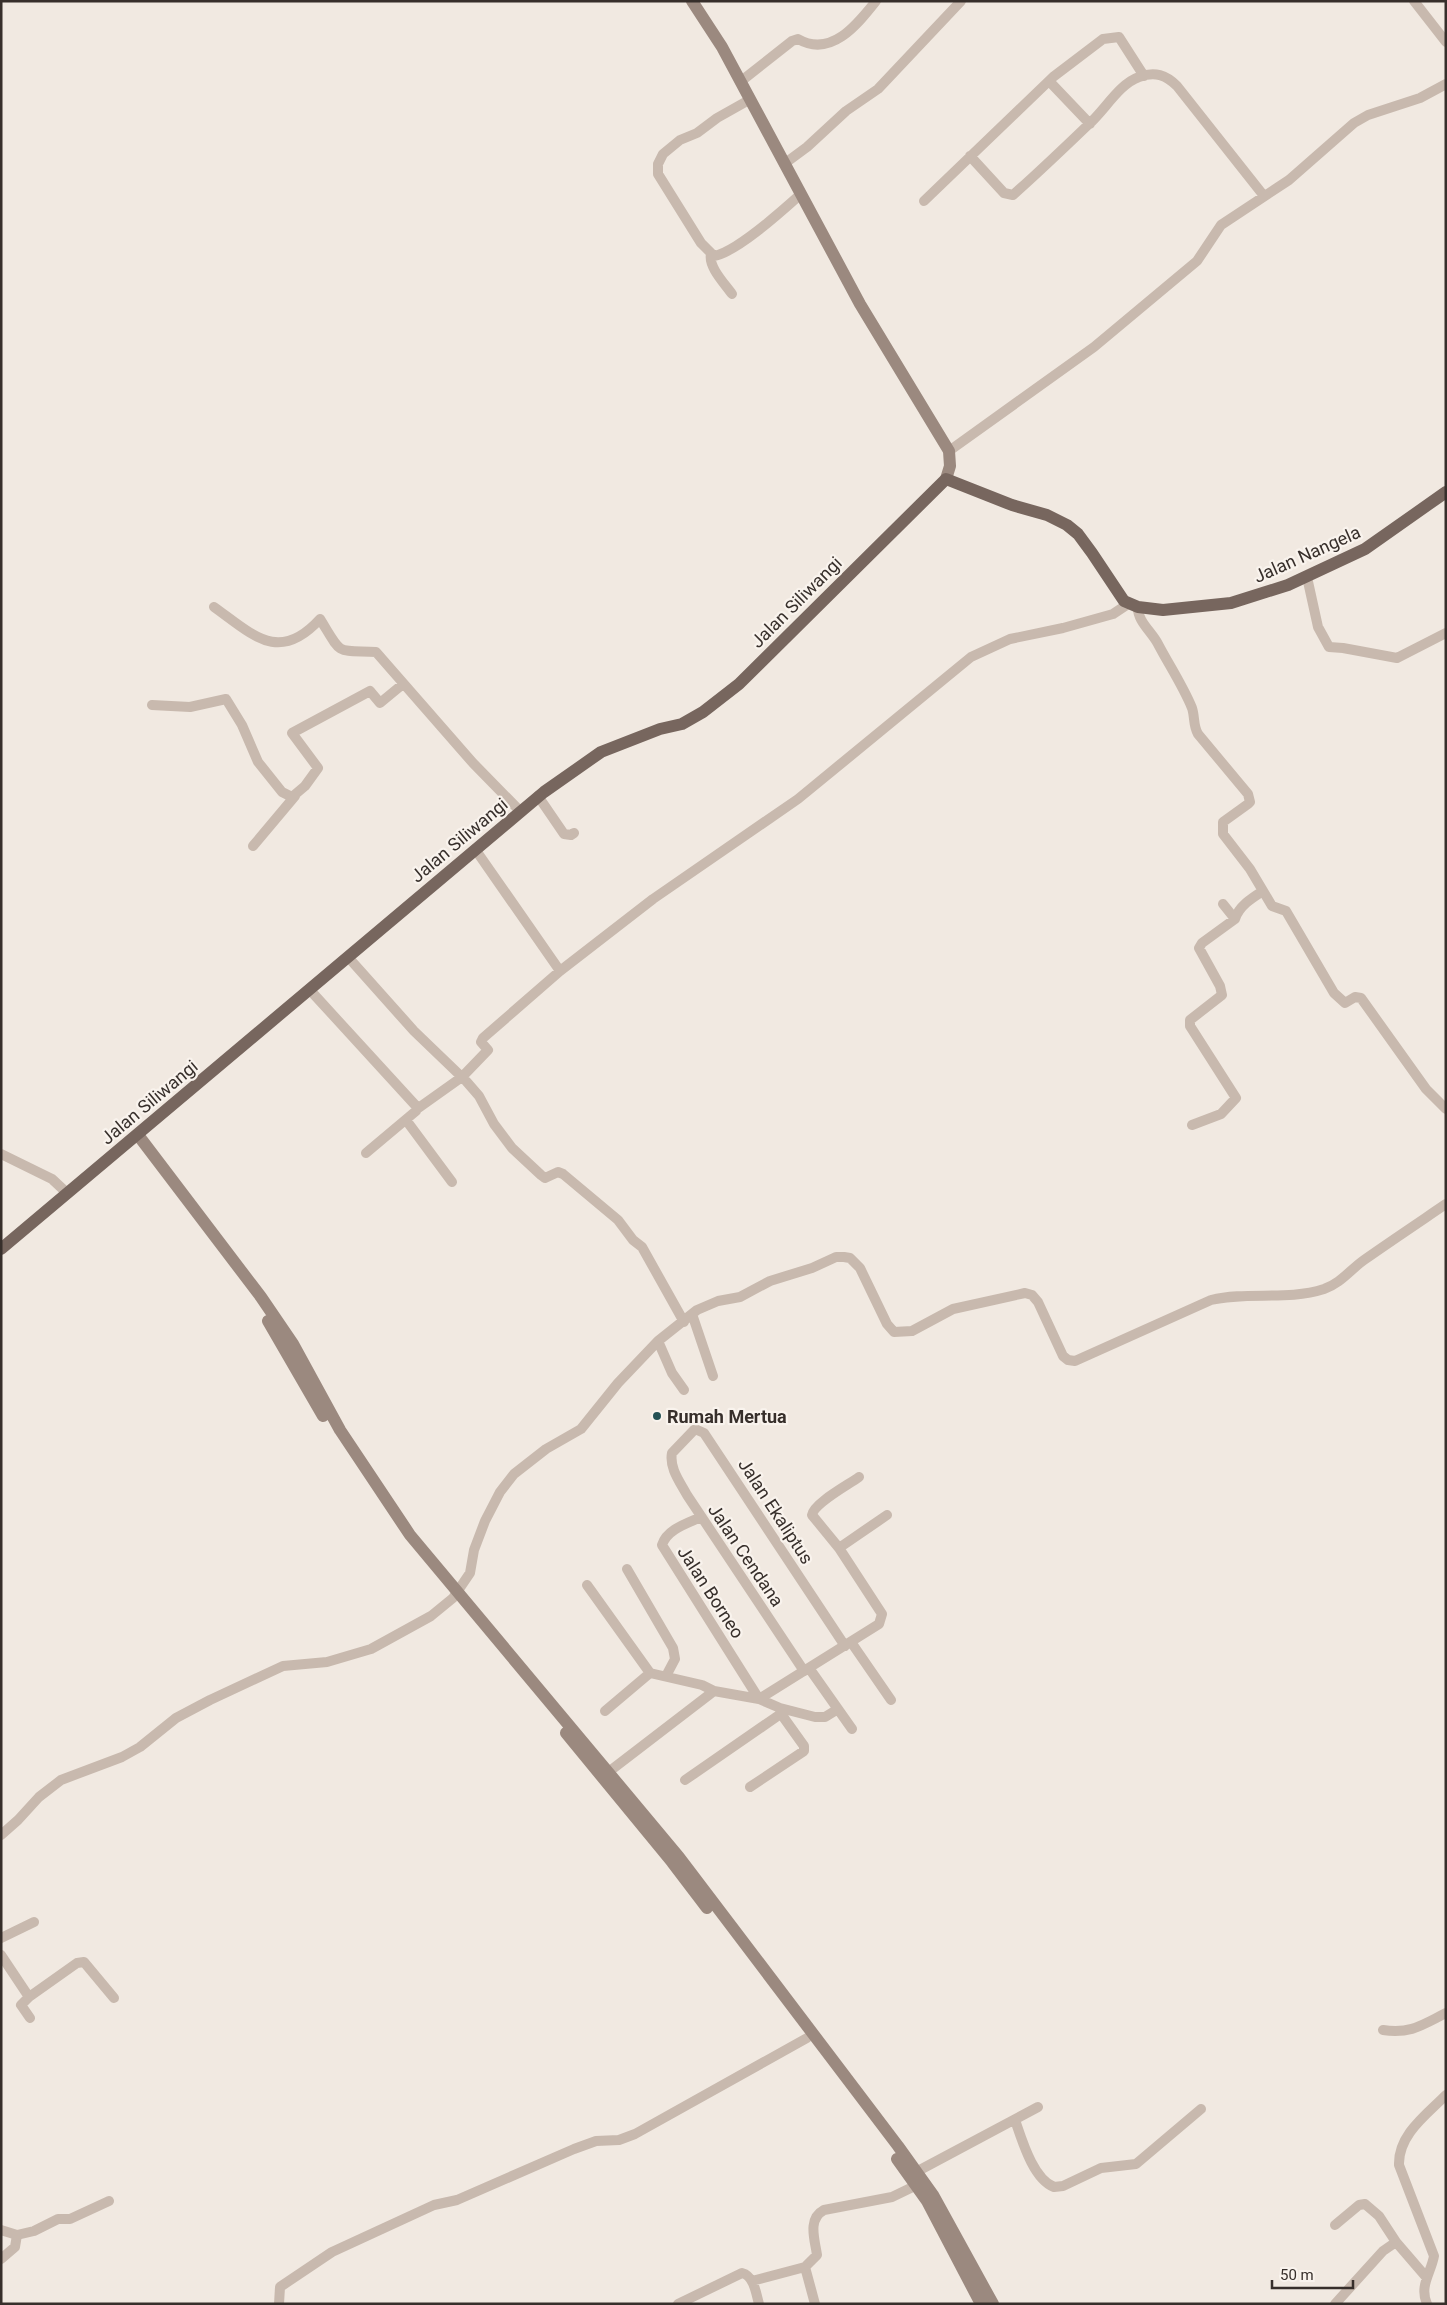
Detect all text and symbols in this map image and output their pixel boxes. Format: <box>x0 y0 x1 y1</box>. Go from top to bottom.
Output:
street label: Jalan Nangela <box>1250 521 1364 587</box>
street label: Jalan Siliwangi <box>746 552 846 652</box>
street label: Jalan Siliwangi <box>406 793 512 887</box>
street label: Jalan Siliwangi <box>96 1055 202 1149</box>
place label: Rumah Mertua <box>667 1406 787 1427</box>
marker: Rumah Mertua <box>651 1410 663 1422</box>
street label: Jalan Ekaliptus <box>734 1454 818 1568</box>
street label: Jalan Cendana <box>704 1500 788 1610</box>
street label: Jalan Borneo <box>673 1542 749 1642</box>
scale bar <box>1272 2258 1353 2290</box>
text: 50 m <box>1280 2266 1314 2284</box>

